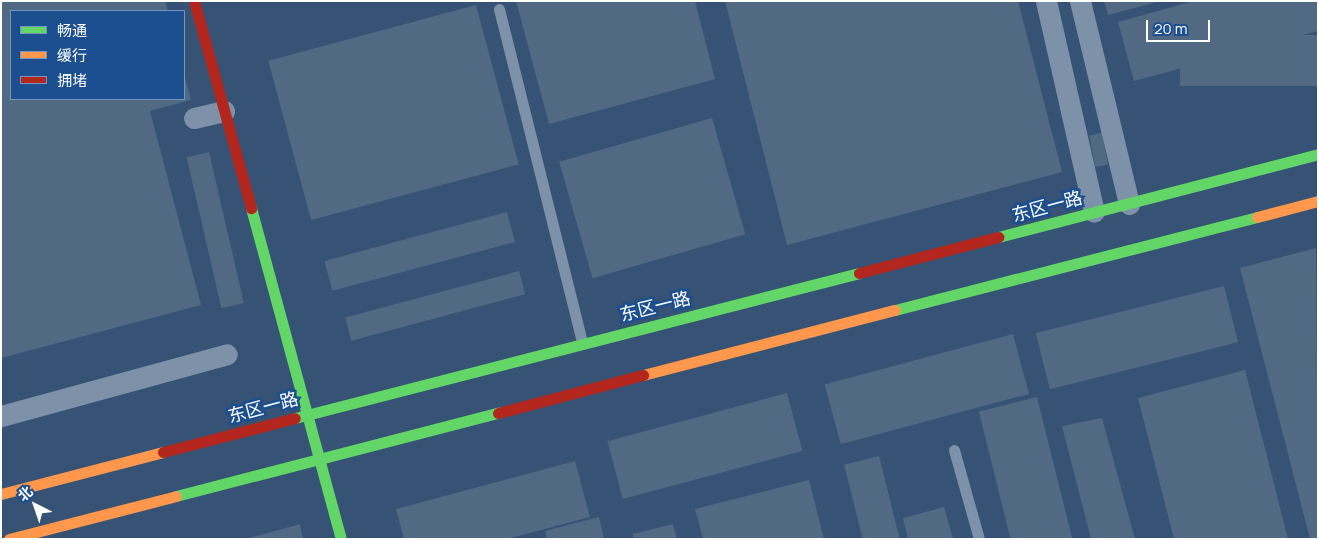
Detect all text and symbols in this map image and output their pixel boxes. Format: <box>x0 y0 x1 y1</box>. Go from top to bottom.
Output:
legend <box>10 10 185 100</box>
scale bar <box>1149 10 1213 42</box>
text: 20 m <box>1154 18 1187 39</box>
text: 畅通 <box>57 20 87 41</box>
text: 缓行 <box>57 45 87 66</box>
text: 拥堵 <box>57 70 87 91</box>
street label: 东区一路 <box>1009 186 1085 226</box>
street label: 东区一路 <box>617 287 693 325</box>
street label: 东区一路 <box>225 387 301 427</box>
north arrow <box>10 480 60 530</box>
text: 北 <box>13 482 36 505</box>

